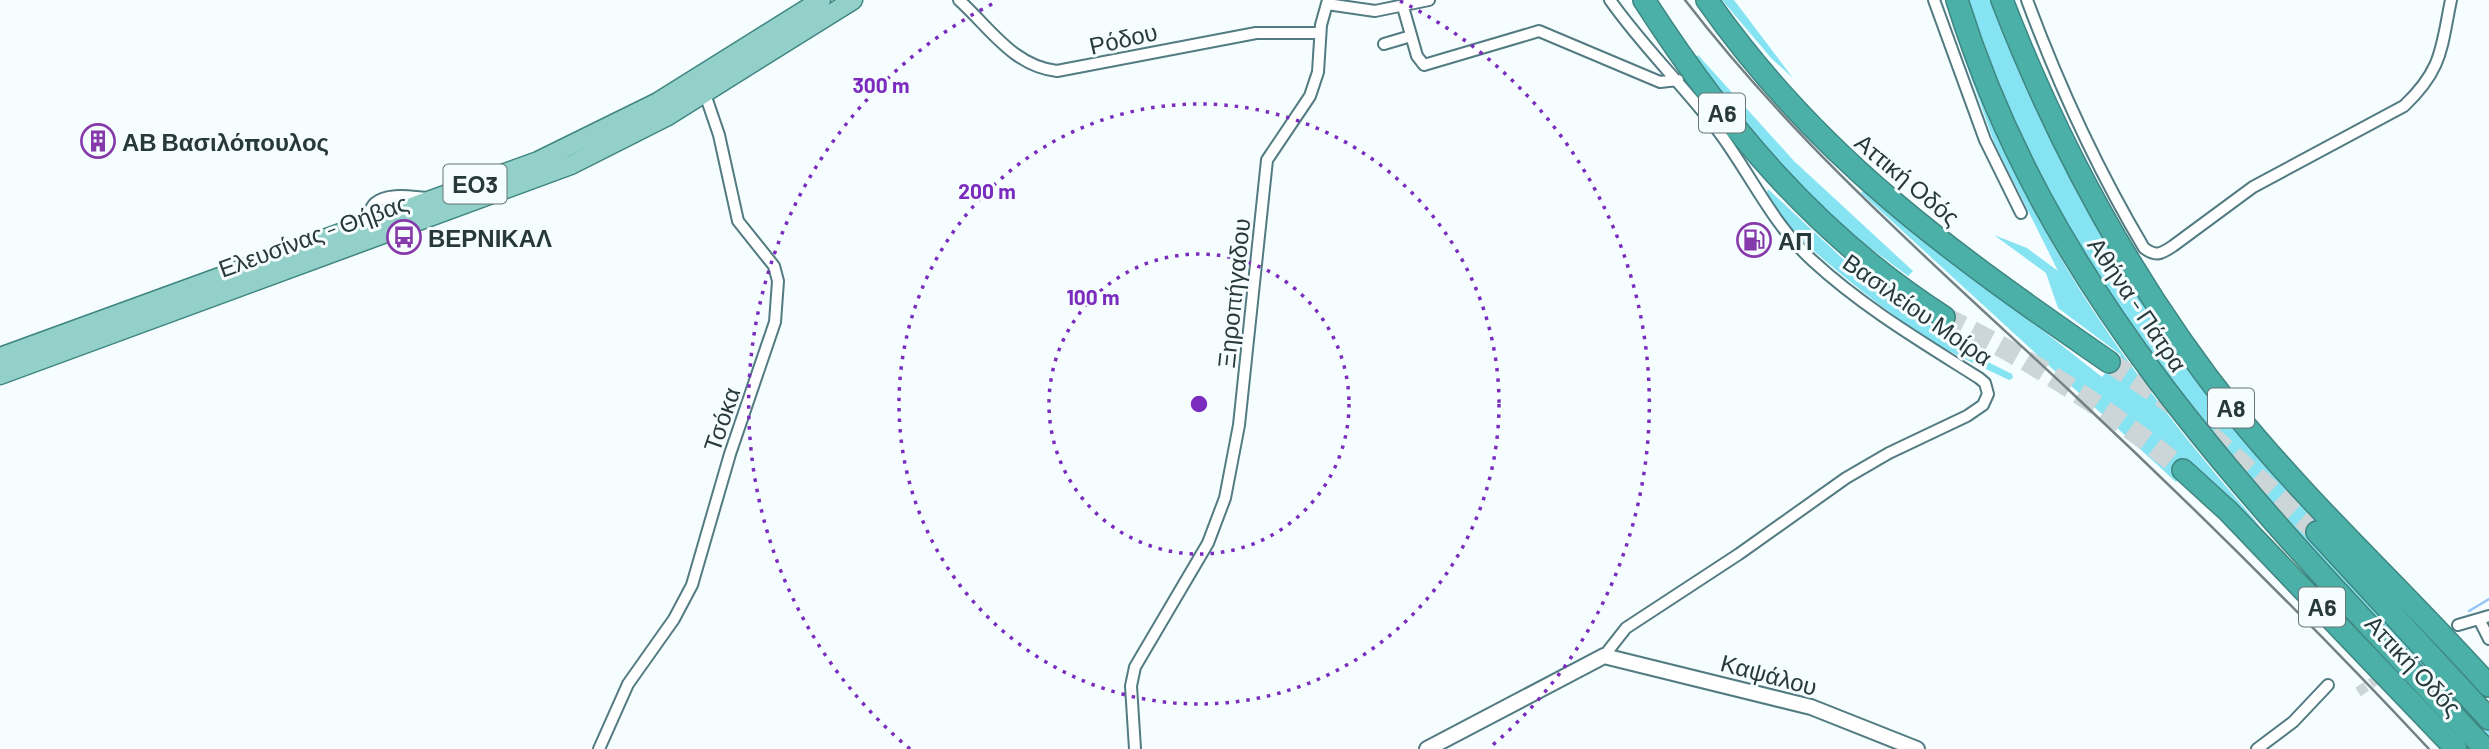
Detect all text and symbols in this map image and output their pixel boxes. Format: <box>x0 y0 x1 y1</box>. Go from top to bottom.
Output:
street label: Ρόδου <box>1086 16 1160 60</box>
text: 300 m <box>852 72 910 97</box>
road number: Α6 <box>1699 94 1745 132</box>
building icon: ΑΒ Βασιλόπουλος <box>79 122 117 160</box>
place label: ΑΒ Βασιλόπουλος <box>122 127 329 156</box>
street label: Αττική Οδός <box>1850 127 1966 231</box>
road number: ΕΟ3 <box>444 164 506 204</box>
text: 200 m <box>958 178 1016 203</box>
street label: Ελευσίνας - Θήβας <box>214 187 412 283</box>
street label: Ξηροπήγαδου <box>1211 217 1255 369</box>
bus stop icon: ΒΕΡΝΙΚΑΛ <box>385 218 423 256</box>
fuel station icon: ΑΠ <box>1735 221 1773 259</box>
place label: ΒΕΡΝΙΚΑΛ <box>428 223 552 252</box>
place label: ΑΠ <box>1778 226 1813 255</box>
street label: Αθήνα - Πάτρα <box>2082 231 2194 377</box>
street label: Βασιλείου Μοίρα <box>1838 247 1998 371</box>
text: 100 m <box>1066 284 1120 309</box>
street label: Τσόκα <box>697 383 745 455</box>
road number: Α8 <box>2208 388 2254 428</box>
centre of rings <box>1187 392 1211 416</box>
road number: Α6 <box>2299 587 2345 626</box>
street label: Αττική Οδός <box>2360 609 2468 721</box>
street label: Καψάλου <box>1718 647 1820 701</box>

